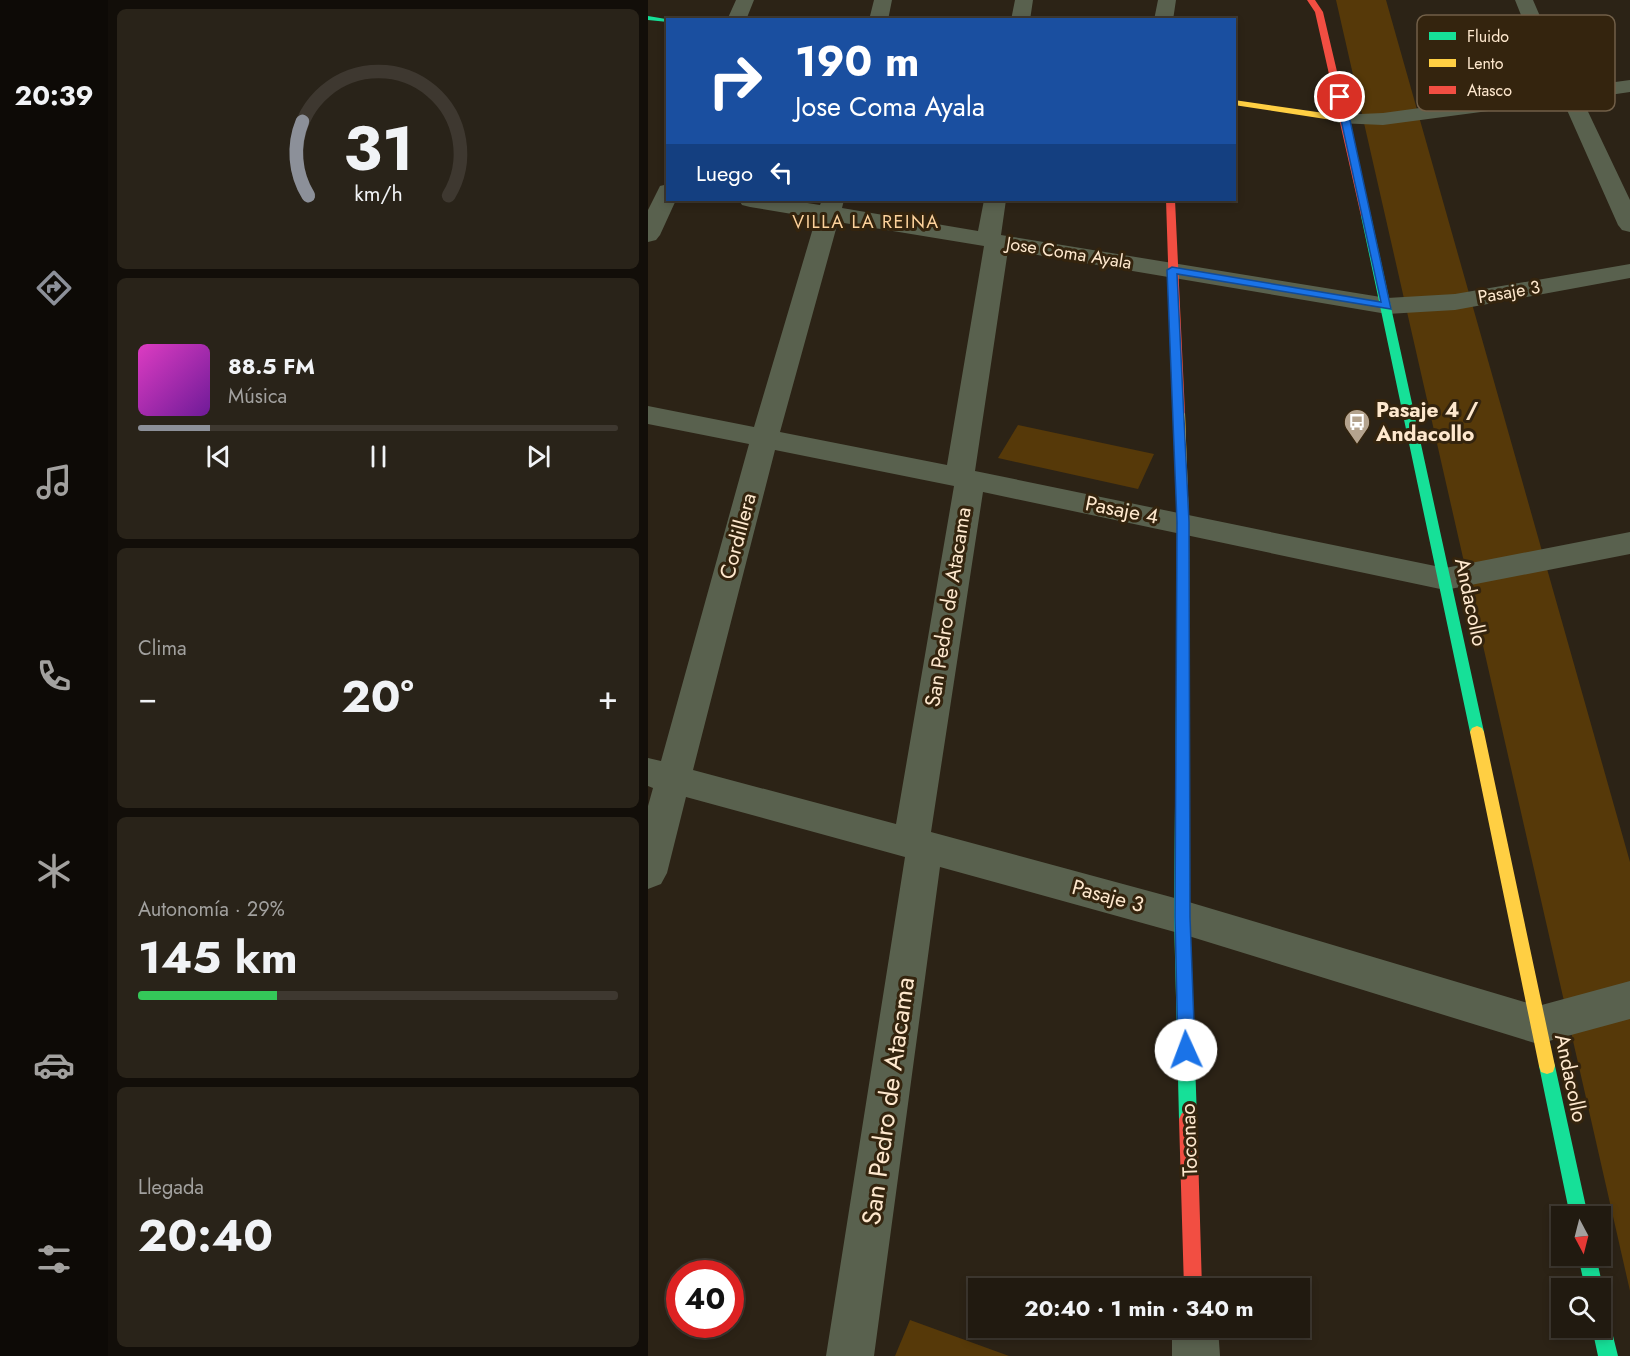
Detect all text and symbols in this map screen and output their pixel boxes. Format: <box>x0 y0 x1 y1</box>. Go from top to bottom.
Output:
legend <box>1417 15 1615 111</box>
text: Fluido <box>1467 25 1509 48</box>
text: 190 m <box>795 31 919 92</box>
icon: right <box>696 42 774 120</box>
text: Lento <box>1467 52 1504 75</box>
pin <box>1314 71 1365 122</box>
text: 20:39 <box>14 76 94 115</box>
text: Atasco <box>1467 79 1512 102</box>
icon: arrive <box>1323 80 1356 113</box>
text: Jose Coma Ayala <box>795 87 985 126</box>
text: 31 <box>343 103 413 193</box>
icon: left <box>765 156 798 189</box>
text: Luego <box>696 157 753 189</box>
text: km/h <box>354 179 402 210</box>
district label: VILLA LA REINA <box>792 209 940 235</box>
street label: Jose Coma Ayala <box>1002 230 1134 276</box>
icon: directions <box>33 267 75 309</box>
street label: Pasaje 3 <box>1476 274 1542 310</box>
text: 88.5 FM <box>228 350 315 382</box>
text: Música <box>228 382 287 411</box>
place label: Pasaje 4 / Andacollo <box>1375 395 1479 449</box>
bus stop icon: Pasaje 4 / Andacollo <box>1342 407 1372 445</box>
icon: previous <box>202 440 235 473</box>
icon: pause <box>362 440 395 473</box>
icon: next <box>522 440 555 473</box>
icon: music <box>33 461 75 503</box>
street label: Pasaje 4 <box>1083 488 1161 532</box>
street label: Cordillera <box>712 489 764 583</box>
street label: San Pedro de Atacama <box>917 505 979 709</box>
street label: Andacollo <box>1447 555 1495 649</box>
text: Clima <box>138 634 187 663</box>
icon: phone <box>33 655 75 697</box>
text: 20° <box>341 664 414 729</box>
text: − <box>138 674 157 721</box>
text: + <box>598 674 618 721</box>
icon: climate <box>33 850 75 892</box>
street label: Pasaje 3 <box>1069 872 1147 920</box>
text: Autonomía · 29% <box>138 895 285 924</box>
text: 145 km <box>138 925 298 990</box>
street label: San Pedro de Atacama <box>852 975 924 1227</box>
position arrow <box>1154 1018 1218 1082</box>
street label: Andacollo <box>1547 1031 1595 1125</box>
icon: car <box>33 1044 75 1086</box>
street label: Toconao <box>1173 1103 1205 1177</box>
text: Llegada <box>138 1173 204 1202</box>
text: 20:40 <box>138 1203 273 1268</box>
north arrow <box>1551 1206 1611 1266</box>
map controls <box>1551 1206 1611 1338</box>
icon: filters <box>33 1238 75 1280</box>
speed limit sign: 40 <box>666 1260 744 1338</box>
button: search <box>1551 1278 1611 1338</box>
text: 20:40 · 1 min · 340 m <box>1024 1292 1254 1324</box>

